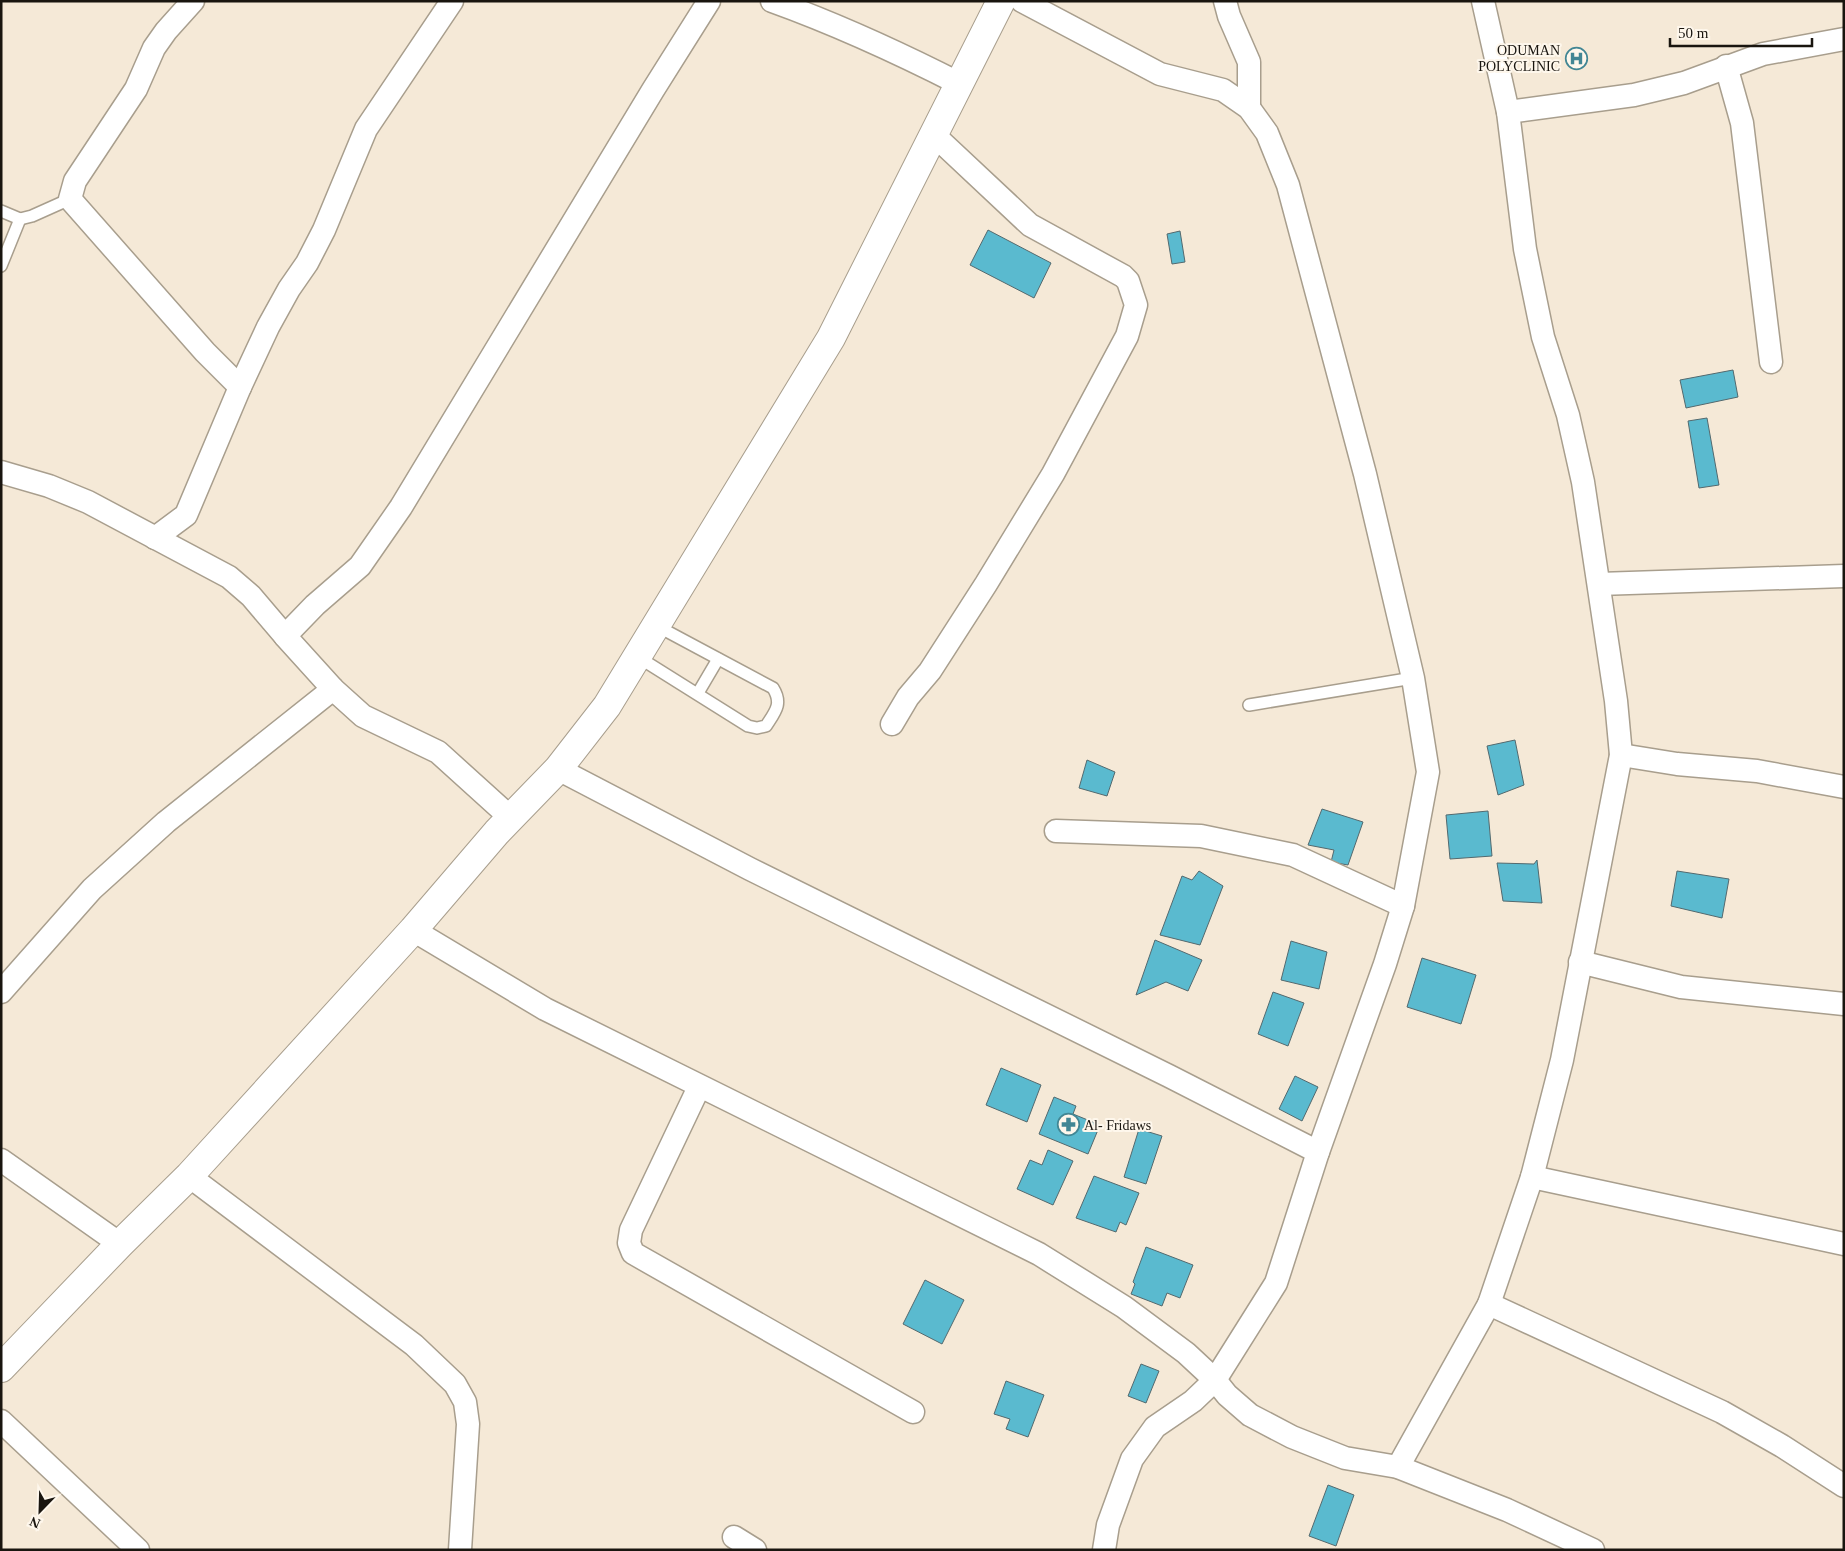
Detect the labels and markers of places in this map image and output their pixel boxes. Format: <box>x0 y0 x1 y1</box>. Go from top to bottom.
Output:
place label: ODUMAN POLYCLINIC <box>1478 43 1560 74</box>
hospital icon: ODUMAN POLYCLINIC <box>1564 46 1588 70</box>
pharmacy icon: Al- Fridaws <box>1056 1113 1080 1137</box>
place label: Al- Fridaws <box>1084 1118 1151 1133</box>

